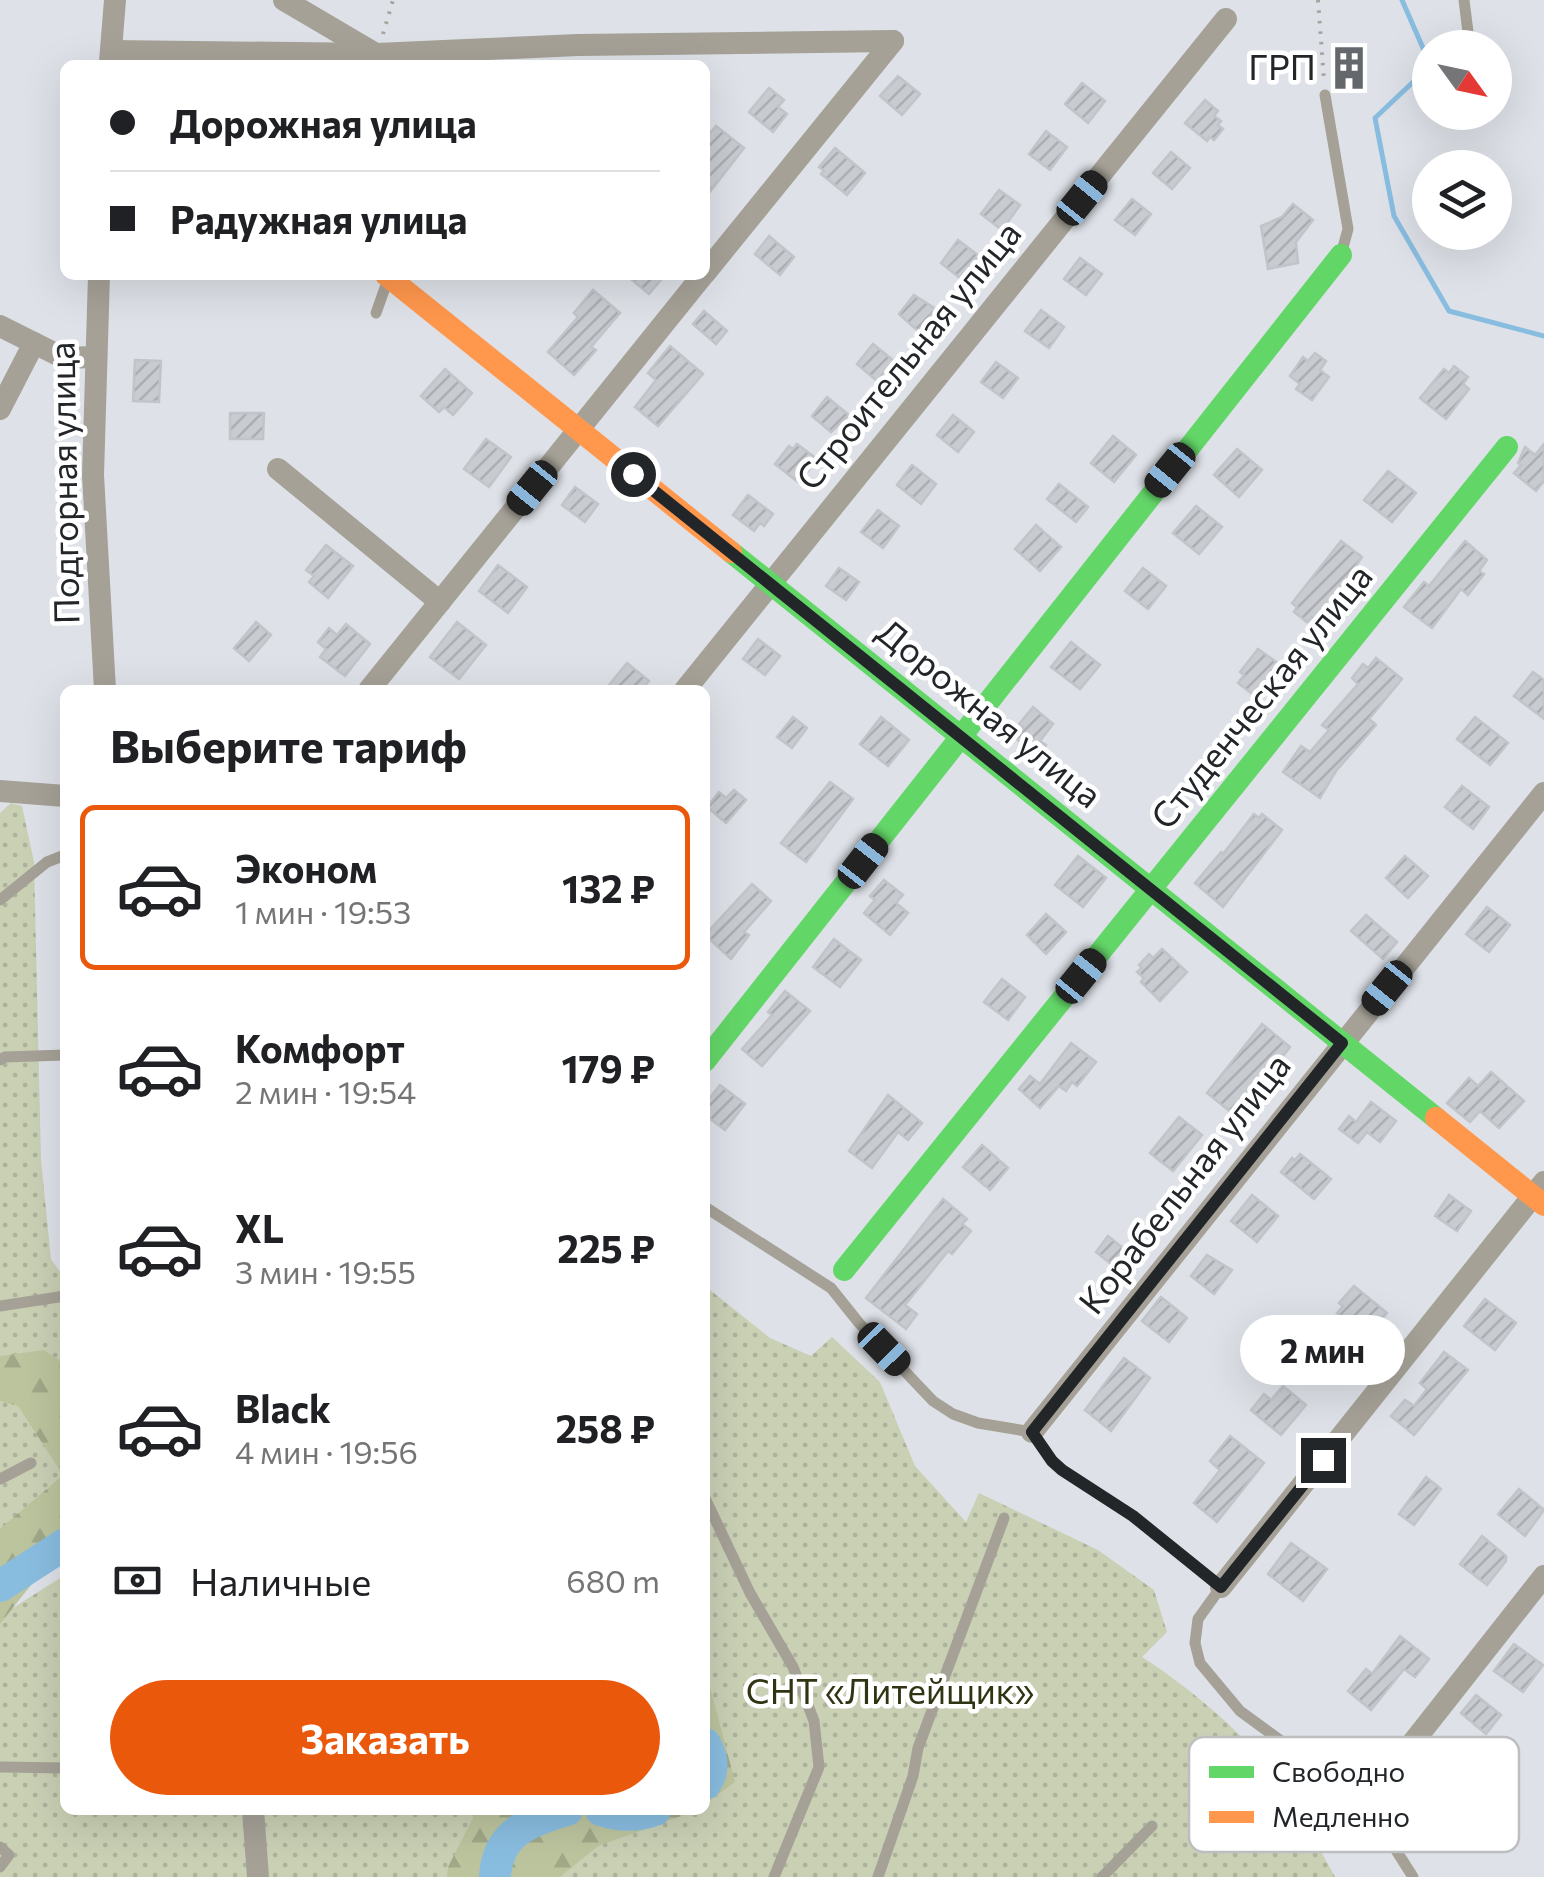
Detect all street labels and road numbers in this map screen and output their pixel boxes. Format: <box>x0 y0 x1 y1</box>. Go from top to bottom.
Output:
street label: Строительная улица <box>786 211 1029 497</box>
street label: Подгорная улица <box>39 341 86 625</box>
street label: Студенческая улица <box>1140 555 1380 836</box>
street label: Дорожная улица <box>870 609 1111 815</box>
street label: Корабельная улица <box>1068 1044 1298 1321</box>

